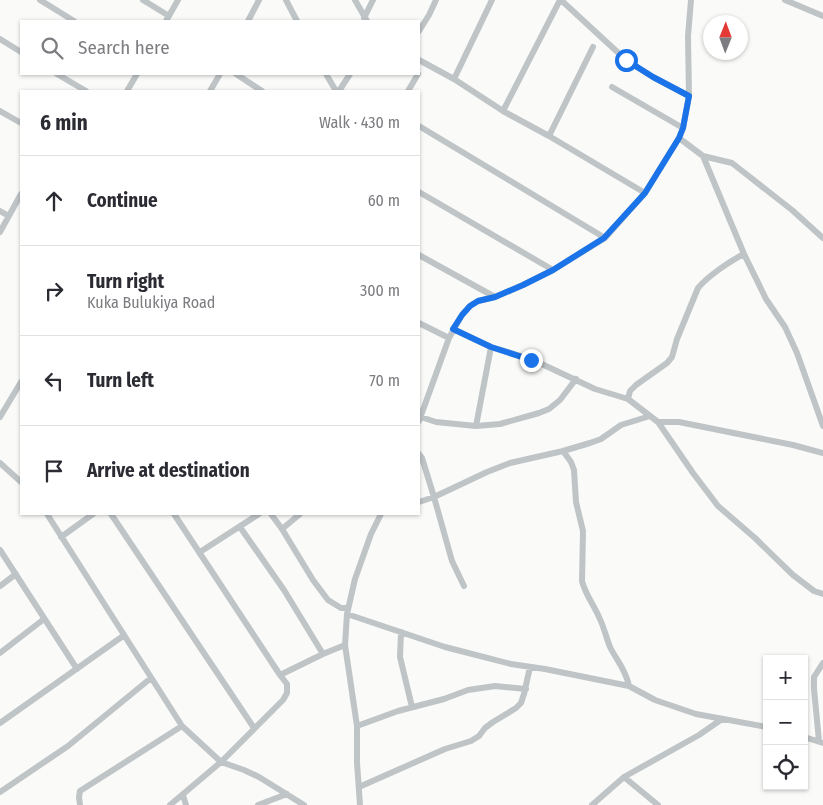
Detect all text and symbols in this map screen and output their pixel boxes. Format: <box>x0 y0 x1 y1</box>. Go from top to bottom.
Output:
north arrow <box>703 15 748 60</box>
search box <box>20 20 420 75</box>
icon: search <box>38 34 66 62</box>
text: Search here <box>78 36 170 59</box>
route start <box>615 49 638 72</box>
text: 6 min <box>40 110 88 136</box>
text: Walk · 430 m <box>319 113 400 132</box>
icon: ahead <box>40 187 68 215</box>
text: Continue <box>87 189 158 212</box>
text: 60 m <box>368 191 400 210</box>
text: Turn right <box>87 270 164 293</box>
icon: right <box>40 277 68 305</box>
text: 300 m <box>360 281 400 300</box>
text: Kuka Bulukiya Road <box>87 293 215 312</box>
route end <box>520 349 543 372</box>
icon: left <box>40 367 68 395</box>
text: Turn left <box>87 369 154 392</box>
text: 70 m <box>369 371 400 390</box>
icon: arrive <box>40 457 68 485</box>
text: Arrive at destination <box>87 459 250 482</box>
map controls <box>763 655 808 790</box>
button: + <box>763 655 808 700</box>
button: − <box>763 700 808 745</box>
button: locate <box>763 745 808 790</box>

